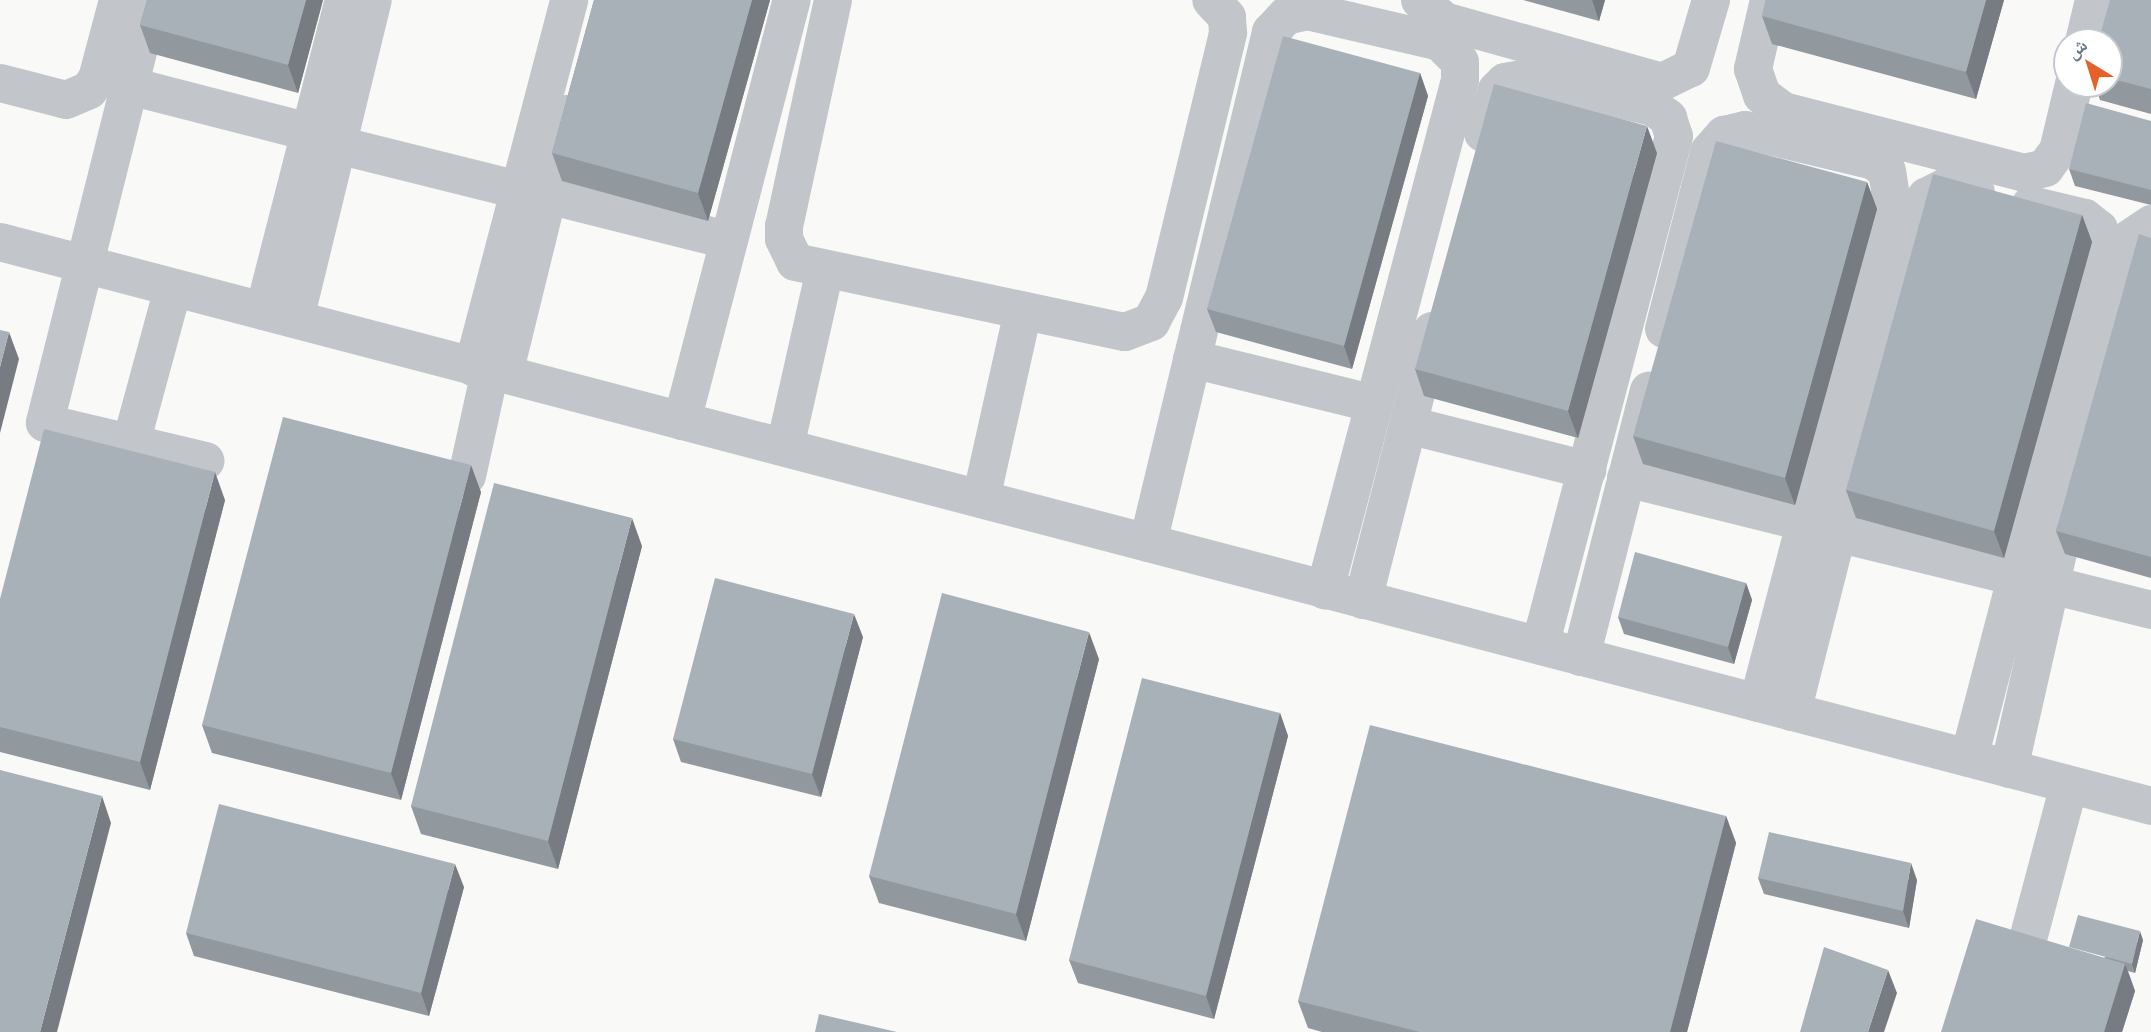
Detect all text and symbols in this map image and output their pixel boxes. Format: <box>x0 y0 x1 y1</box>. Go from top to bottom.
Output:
north arrow <box>2053 28 2123 98</box>
text: ش <box>2062 33 2091 63</box>

